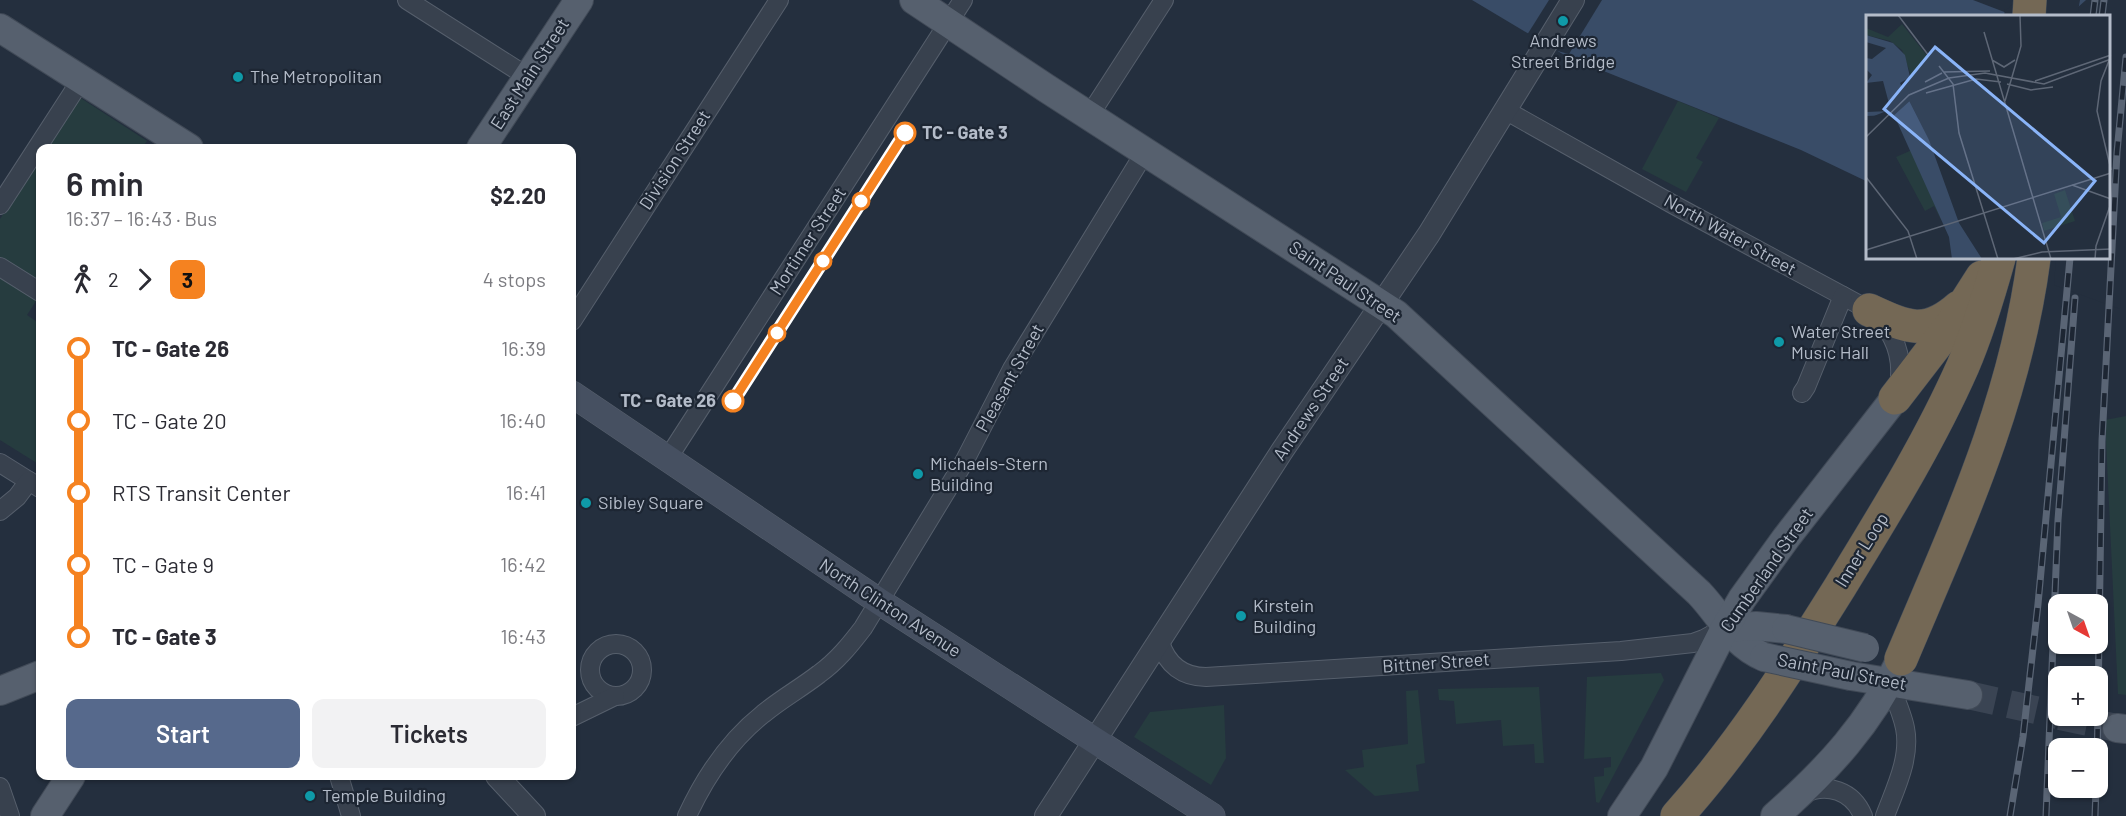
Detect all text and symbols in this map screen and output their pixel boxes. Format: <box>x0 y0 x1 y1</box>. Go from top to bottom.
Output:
street label: East Main Street <box>485 14 573 133</box>
marker: Andrews Street Bridge <box>1556 14 1570 28</box>
inset map <box>1866 15 2111 260</box>
place label: Andrews Street Bridge <box>1511 29 1615 72</box>
place label: The Metropolitan <box>250 65 382 87</box>
marker: The Metropolitan <box>231 70 245 84</box>
street label: Division Street <box>634 106 715 213</box>
place label: TC - Gate 3 <box>922 121 1008 143</box>
marker: TC - Gate 3 <box>894 122 916 144</box>
text: 6 min <box>66 163 144 203</box>
text: $2.20 <box>490 182 546 208</box>
street label: Mortimer Street <box>764 182 850 299</box>
street label: North Water Street <box>1660 189 1800 280</box>
unlabelled marker <box>852 192 870 210</box>
text: 16:37 – 16:43 · Bus <box>66 206 217 230</box>
street label: Saint Paul Street <box>1285 236 1406 327</box>
unlabelled marker <box>814 252 832 270</box>
icon: walk <box>66 263 99 296</box>
icon: forward <box>128 263 161 296</box>
text: 2 <box>108 267 119 291</box>
text: 3 <box>182 267 193 292</box>
text: 4 stops <box>483 267 546 291</box>
street label: Pleasant Street <box>970 320 1048 435</box>
place label: Water Street Music Hall <box>1791 320 1890 363</box>
unlabelled marker <box>768 324 786 342</box>
text: TC - Gate 26 <box>112 335 229 361</box>
marker: Water Street Music Hall <box>1772 335 1786 349</box>
text: 16:39 <box>501 336 546 360</box>
street label: Andrews Street <box>1268 353 1353 464</box>
place label: TC - Gate 26 <box>620 389 716 411</box>
marker: TC - Gate 26 <box>722 390 744 412</box>
text: TC - Gate 20 <box>112 407 227 433</box>
text: 16:40 <box>500 408 546 432</box>
place label: Michaels-Stern Building <box>930 452 1048 495</box>
marker: Michaels-Stern Building <box>911 467 925 481</box>
text: RTS Transit Center <box>112 479 291 505</box>
text: 16:41 <box>506 480 546 504</box>
place label: Sibley Square <box>598 491 704 513</box>
marker: Sibley Square <box>579 496 593 510</box>
street label: Cumberland Street <box>1715 503 1817 636</box>
street label: Inner Loop <box>1830 508 1893 591</box>
text: TC - Gate 9 <box>112 551 214 577</box>
text: 16:42 <box>500 552 546 576</box>
street label: North Clinton Avenue <box>816 553 966 661</box>
place label: Kirstein Building <box>1253 594 1316 637</box>
north arrow <box>2048 594 2108 654</box>
map controls <box>2048 594 2108 798</box>
marker: Kirstein Building <box>1234 609 1248 623</box>
text: TC - Gate 3 <box>112 623 217 649</box>
text: 16:43 <box>501 624 546 648</box>
street label: Bittner Street <box>1382 647 1490 677</box>
street label: Saint Paul Street <box>1776 648 1908 694</box>
button: + <box>2048 666 2108 726</box>
button: Start <box>66 699 300 768</box>
button: Tickets <box>312 699 546 768</box>
button: − <box>2048 738 2108 798</box>
place label: Temple Building <box>322 784 446 806</box>
marker: Temple Building <box>303 789 317 803</box>

